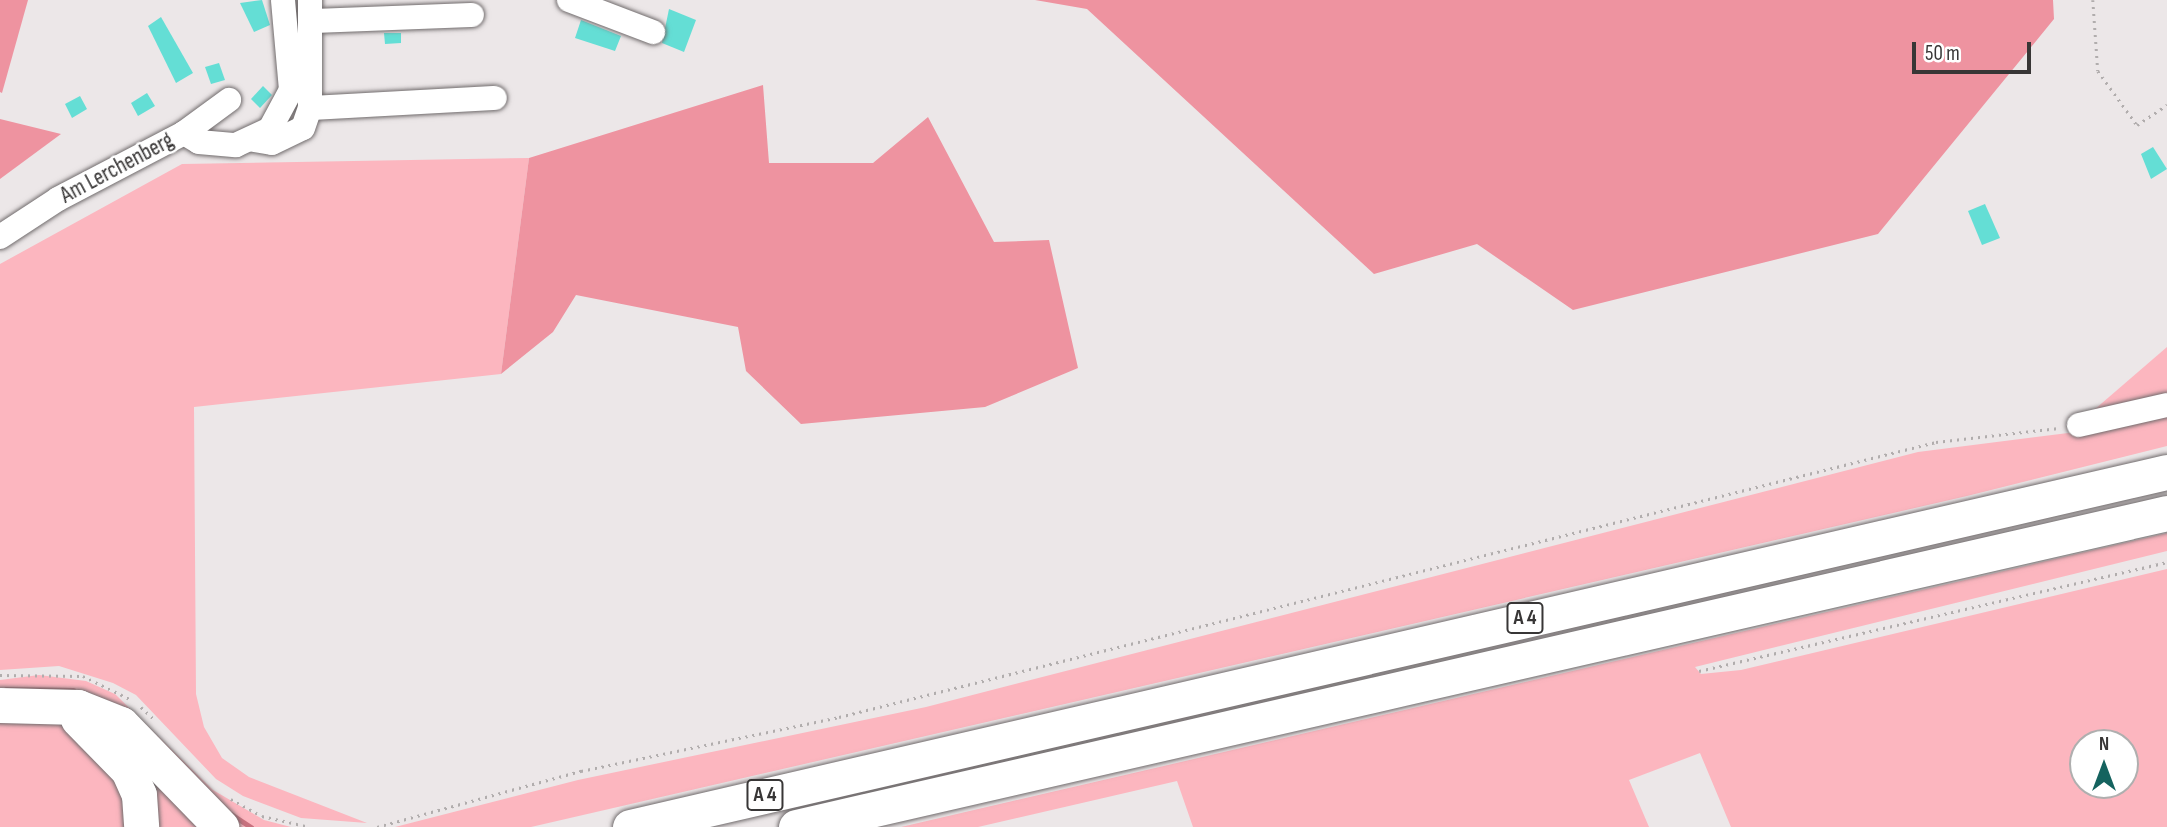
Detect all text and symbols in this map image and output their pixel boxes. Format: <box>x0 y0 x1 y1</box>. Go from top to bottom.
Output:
scale bar <box>1915 28 2034 72</box>
text: 50 m <box>1925 41 1960 66</box>
street label: Am Lerchenberg <box>56 127 178 209</box>
road number: A 4 <box>1506 600 1544 636</box>
north arrow <box>2069 729 2139 799</box>
text: N <box>2099 733 2109 756</box>
road number: A 4 <box>746 778 784 812</box>

